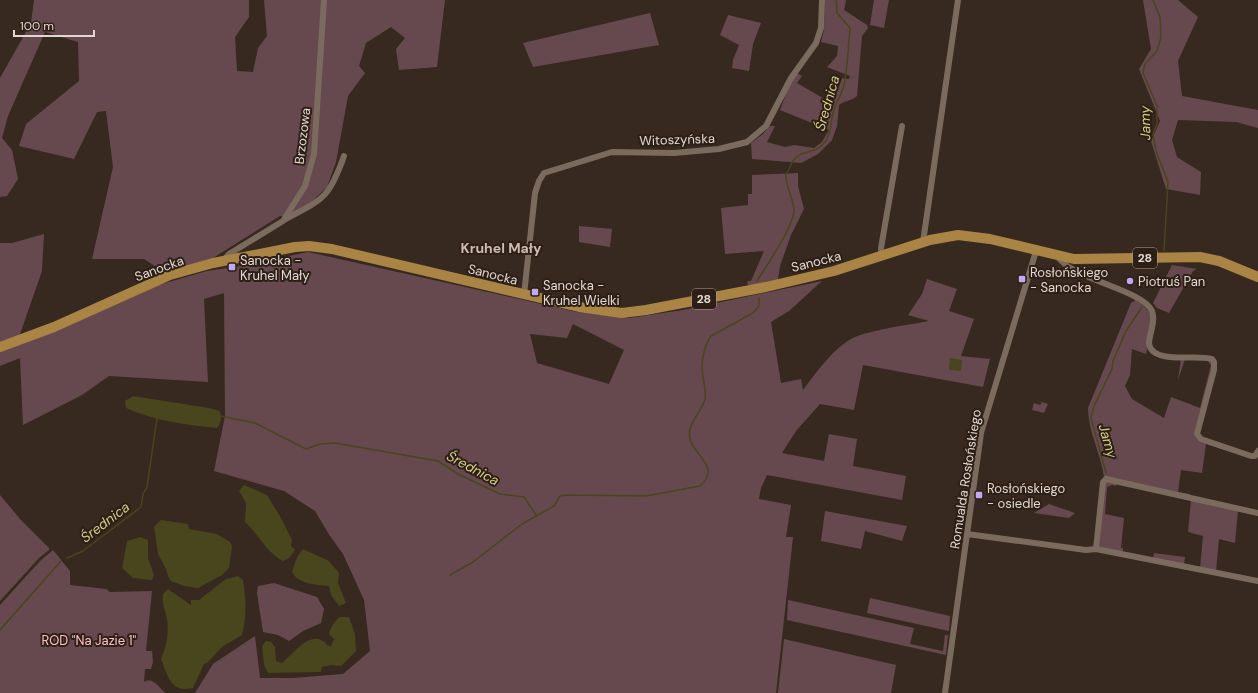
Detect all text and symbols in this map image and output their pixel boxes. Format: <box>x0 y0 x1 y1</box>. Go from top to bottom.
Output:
scale bar <box>14 12 94 38</box>
text: 100 m <box>20 18 54 34</box>
water label: Średnica <box>810 73 844 133</box>
water label: Jamy <box>1136 104 1154 140</box>
street label: Brzozowa <box>291 107 314 165</box>
street label: Witoszyńska <box>639 130 715 149</box>
district label: Kruhel Mały <box>461 239 542 257</box>
street label: Sanocka <box>789 247 843 276</box>
road number: 28 <box>1133 248 1157 268</box>
street label: Sanocka <box>132 252 186 285</box>
place label: Sanocka - Kruhel Mały <box>240 252 310 284</box>
street label: Sanocka <box>466 260 520 289</box>
marker: Sanocka - Kruhel Mały <box>227 262 237 272</box>
place label: Rosłońskiego - Sanocka <box>1030 264 1109 296</box>
place label: Piotruś Pan <box>1138 273 1205 290</box>
marker: Rosłońskiego - Sanocka <box>1017 274 1027 284</box>
marker: Piotruś Pan <box>1125 276 1135 286</box>
place label: Sanocka - Kruhel Wielki <box>543 277 620 309</box>
marker: Sanocka - Kruhel Wielki <box>530 287 540 297</box>
road number: 28 <box>692 289 716 309</box>
street label: Romualda Rosłońskiego <box>946 408 985 550</box>
water label: Jamy <box>1095 422 1122 461</box>
water label: Średnica <box>444 447 503 489</box>
place label: Rosłońskiego - osiedle <box>987 480 1066 512</box>
marker: Rosłońskiego - osiedle <box>974 490 984 500</box>
water label: Średnica <box>77 497 133 546</box>
park label: ROD "Na Jazie 1" <box>42 632 137 649</box>

